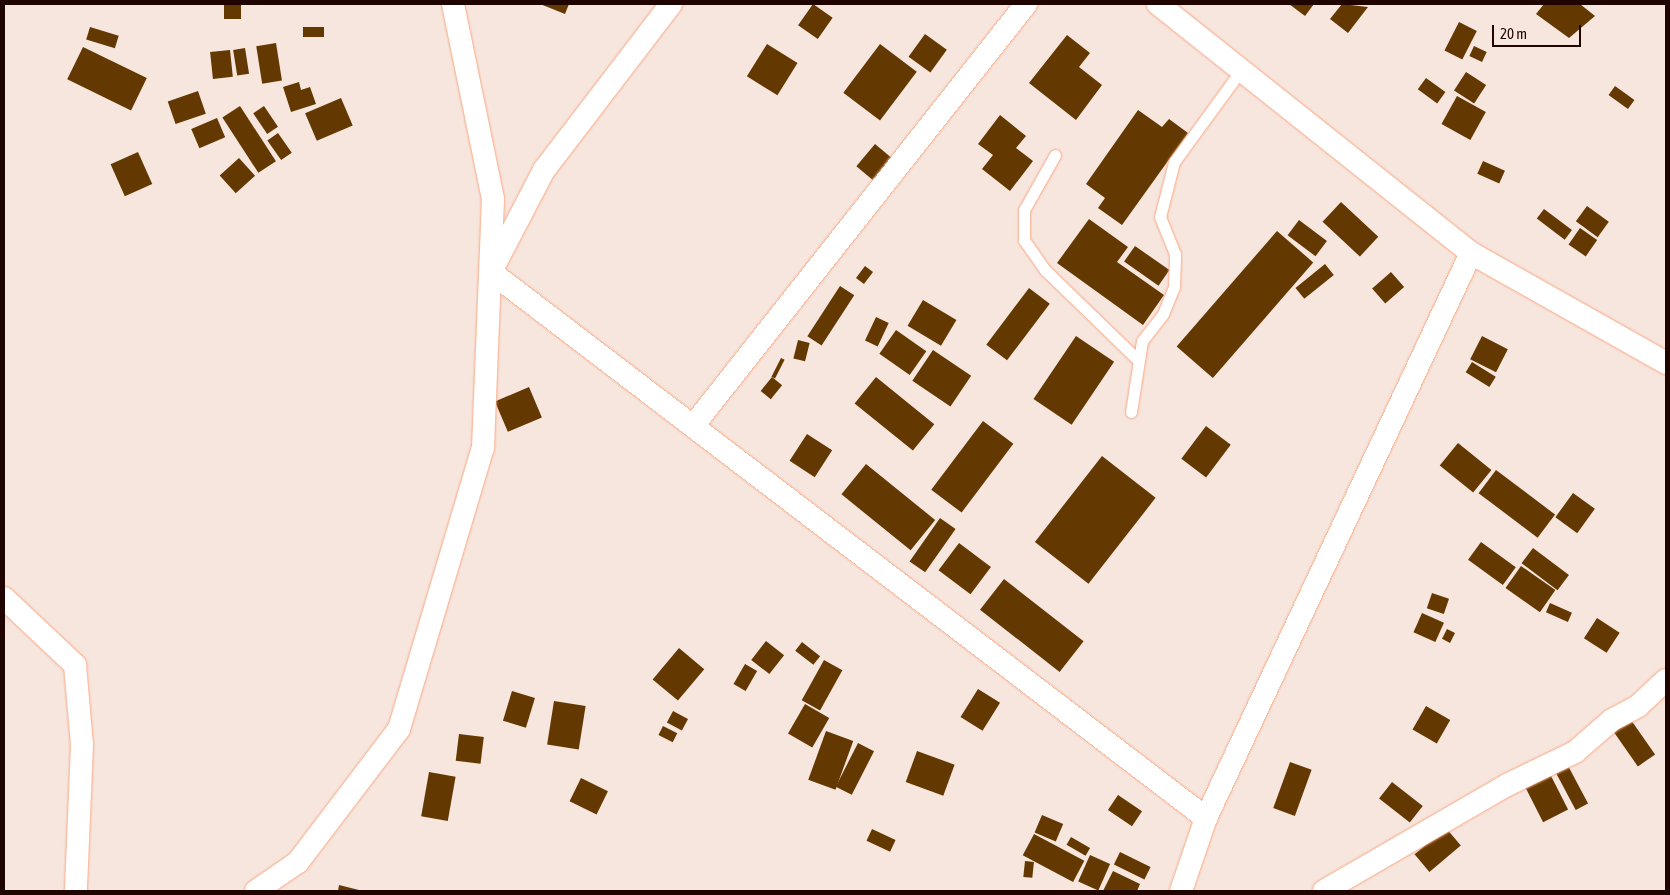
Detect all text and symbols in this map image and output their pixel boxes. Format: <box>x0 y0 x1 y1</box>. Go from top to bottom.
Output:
scale bar <box>1495 15 1584 47</box>
text: 20 m <box>1500 25 1527 42</box>

